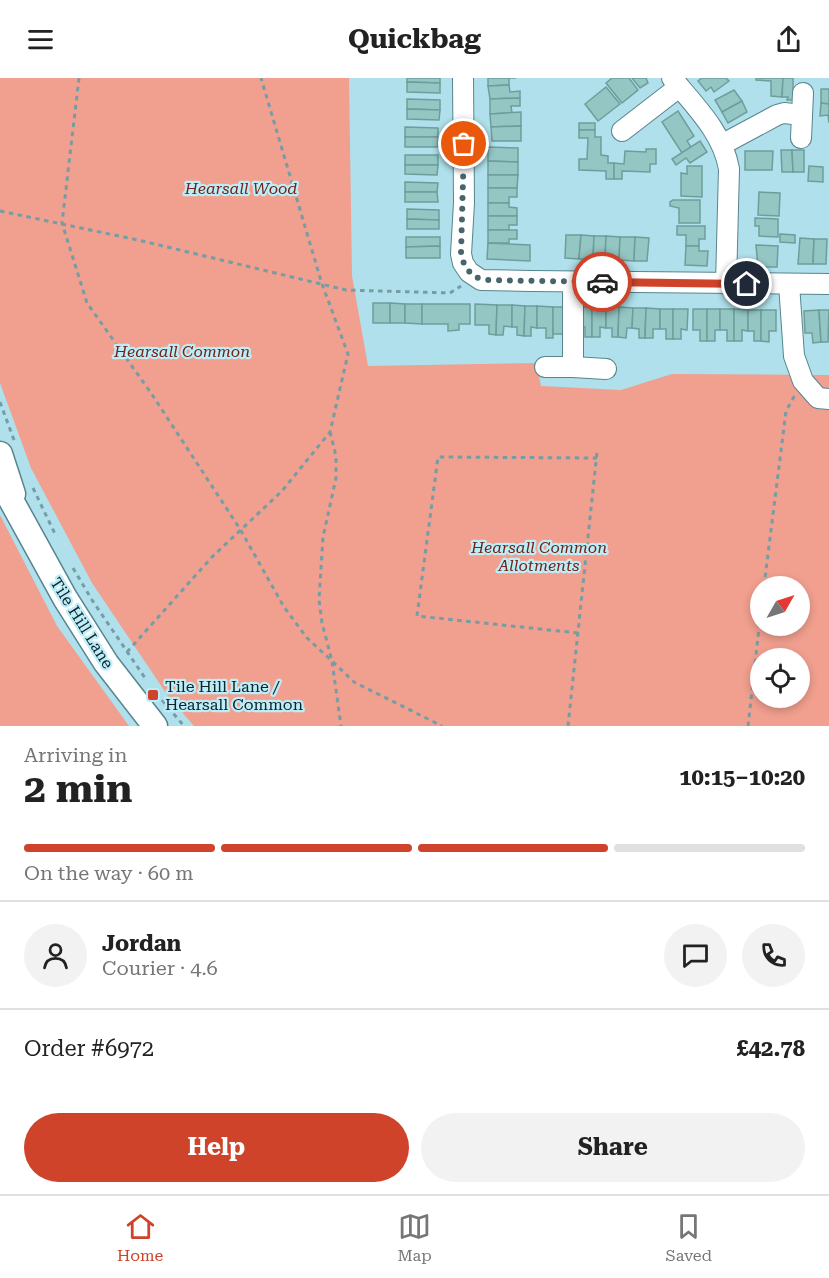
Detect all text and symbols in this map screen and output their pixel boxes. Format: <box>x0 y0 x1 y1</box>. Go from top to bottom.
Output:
icon: menu <box>24 23 57 56</box>
text: Quickbag <box>348 23 481 55</box>
icon: share <box>772 23 805 56</box>
pin <box>438 118 489 169</box>
icon: bag <box>447 127 480 160</box>
park label: Hearsall Wood <box>184 179 297 198</box>
courier <box>572 252 632 312</box>
pin <box>721 258 772 309</box>
icon: car <box>586 266 619 299</box>
icon: home <box>730 267 763 300</box>
park label: Hearsall Common <box>113 342 250 361</box>
park label: Hearsall Common Allotments <box>470 538 607 575</box>
street label: Tile Hill Lane <box>46 574 118 672</box>
north arrow <box>750 576 810 636</box>
map controls <box>750 576 810 708</box>
button: locate <box>750 648 810 708</box>
place label: Tile Hill Lane / Hearsall Common <box>165 677 303 714</box>
marker: Tile Hill Lane / Hearsall Common <box>146 688 160 702</box>
text: Arriving in <box>24 743 127 767</box>
text: 10:15–10:20 <box>679 765 805 790</box>
text: 2 min <box>24 766 132 812</box>
text: On the way · 60 m <box>24 861 194 885</box>
button: person <box>24 924 87 987</box>
button: chat <box>664 924 727 987</box>
button: phone <box>742 924 805 987</box>
text: Jordan <box>102 931 181 956</box>
text: Courier · 4.6 <box>102 956 218 980</box>
text: Order #6972 <box>24 1036 154 1061</box>
text: £42.78 <box>736 1036 805 1061</box>
button: Help <box>24 1113 409 1182</box>
button: Share <box>421 1113 805 1182</box>
tab: Home <box>117 1210 163 1265</box>
tab: Map <box>397 1210 432 1265</box>
tab: Saved <box>666 1210 712 1265</box>

